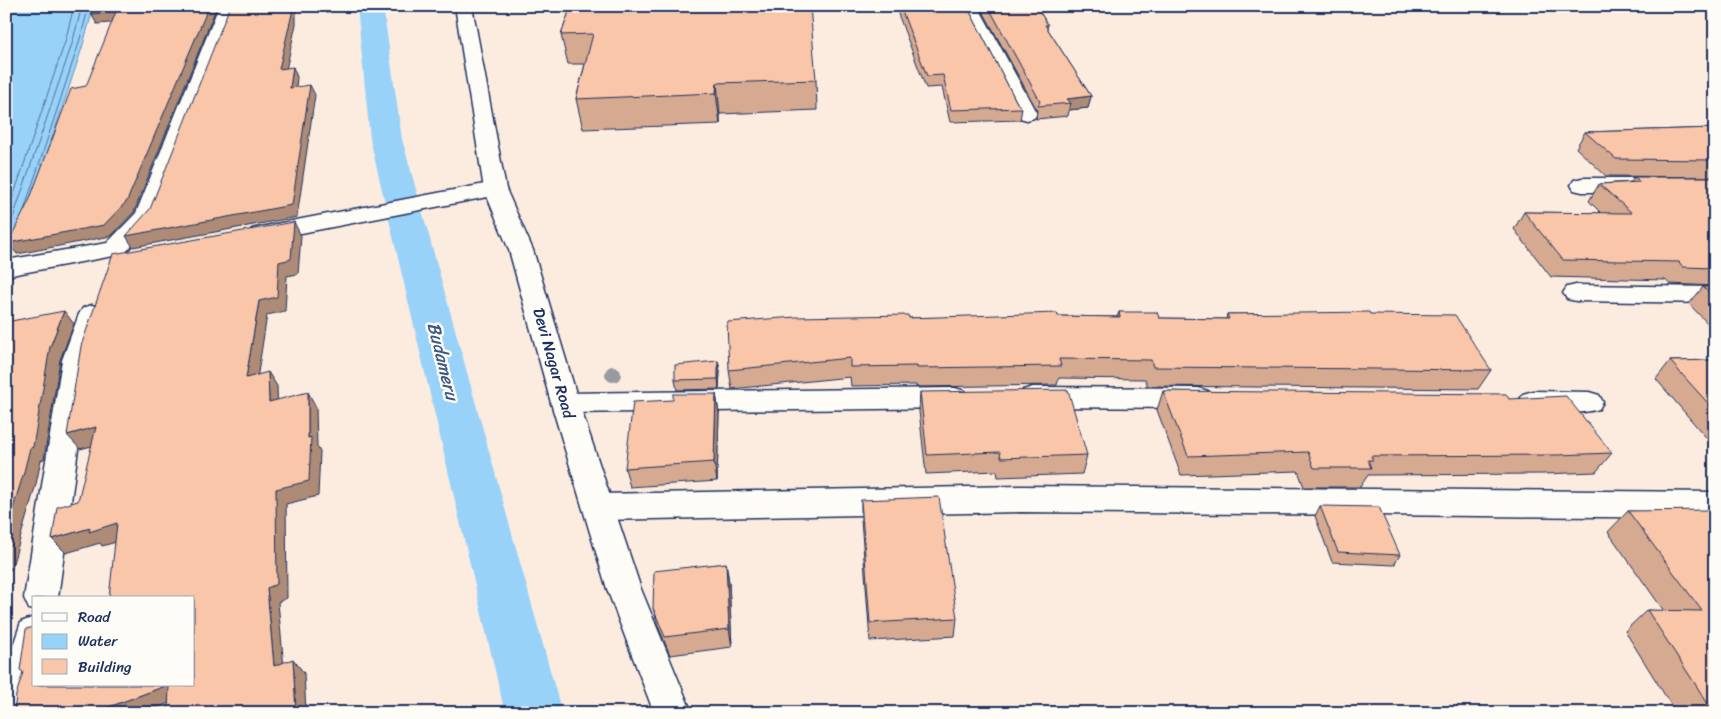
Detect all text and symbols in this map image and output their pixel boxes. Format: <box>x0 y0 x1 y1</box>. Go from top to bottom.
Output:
street label: Devi Nagar Road <box>524 304 584 423</box>
water label: Budameru <box>418 319 469 406</box>
legend <box>32 596 195 686</box>
text: Road <box>78 604 111 630</box>
text: Water <box>78 628 118 654</box>
text: Building <box>78 654 132 680</box>

